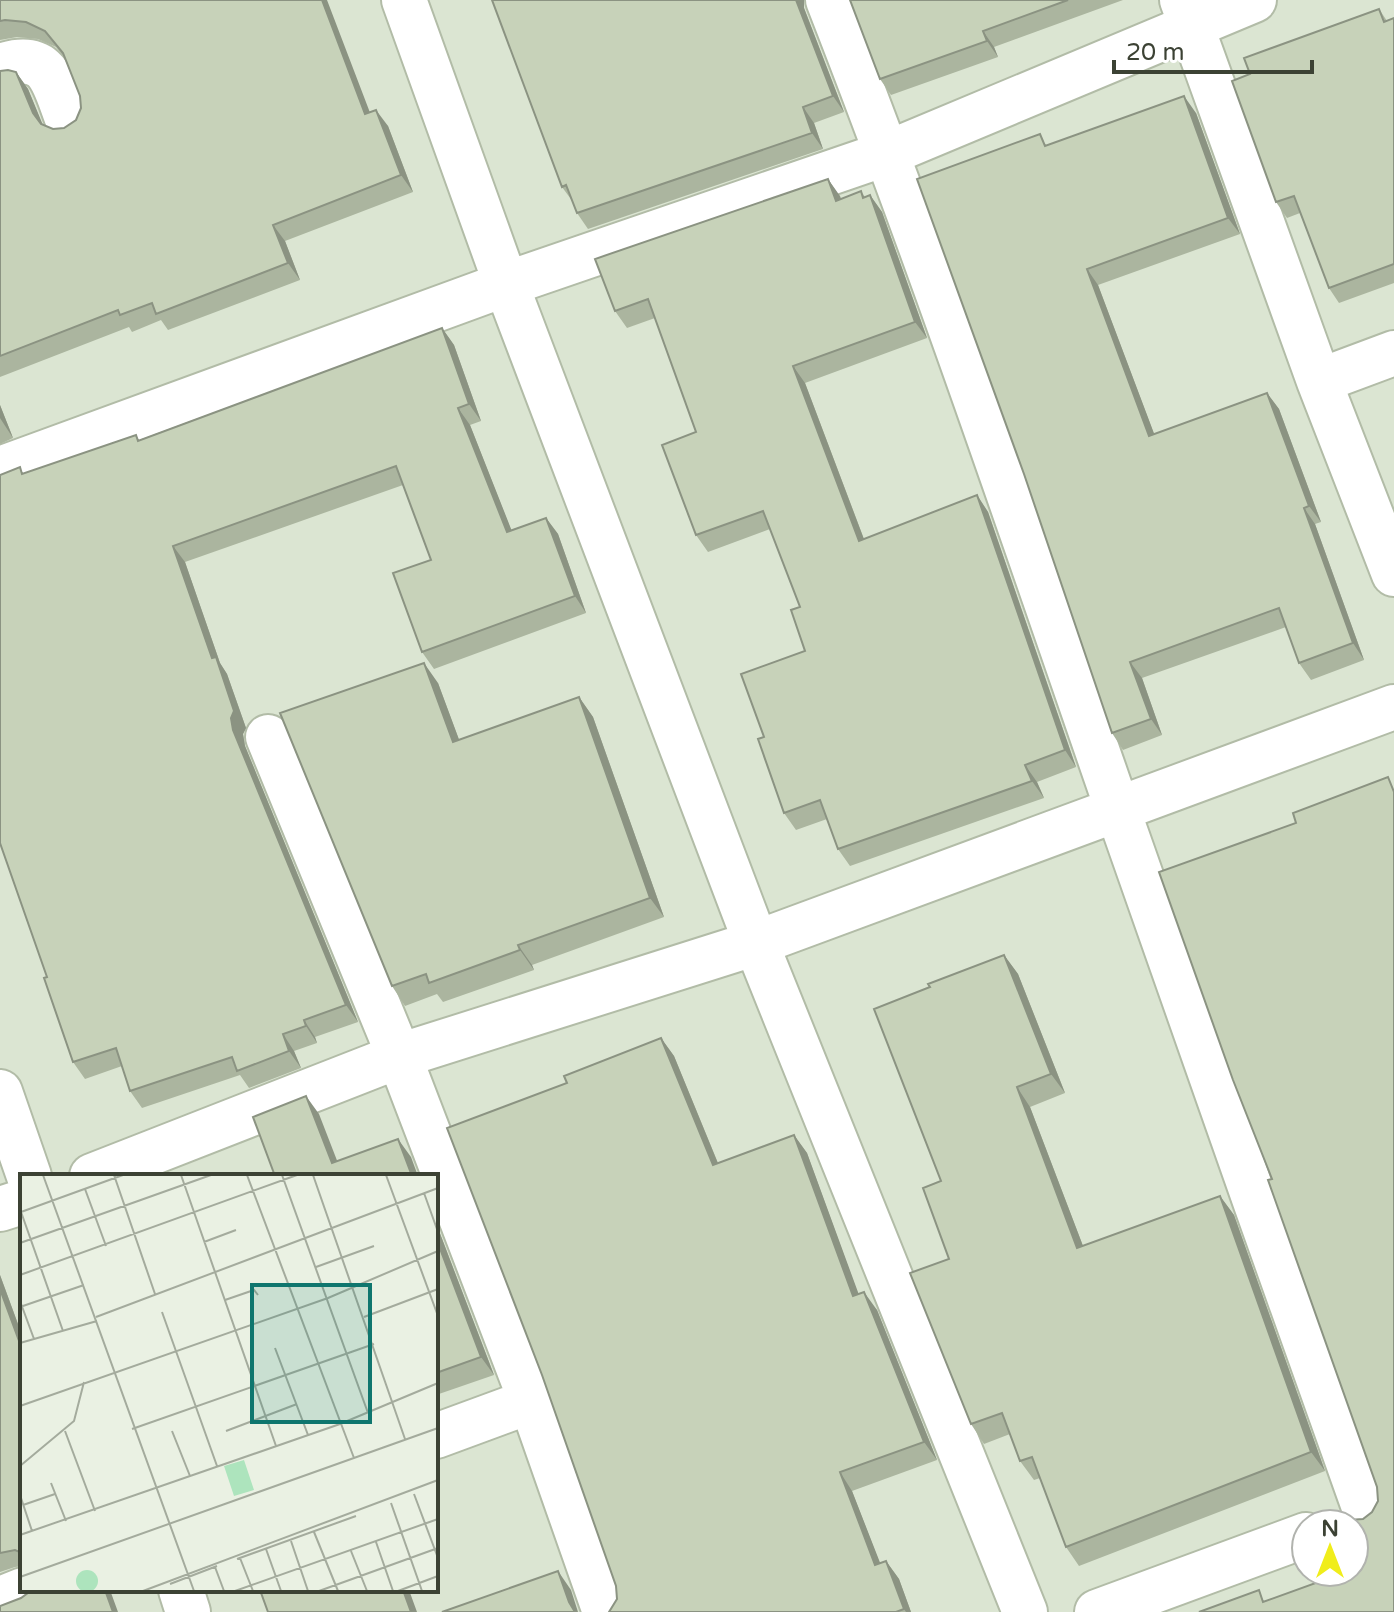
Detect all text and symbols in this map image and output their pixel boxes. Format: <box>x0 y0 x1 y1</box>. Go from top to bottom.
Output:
scale bar <box>1114 24 1312 74</box>
text: 20 m <box>1126 38 1184 67</box>
inset map <box>20 1174 438 1592</box>
north arrow <box>1290 1508 1370 1588</box>
text: N <box>1321 1516 1339 1542</box>

